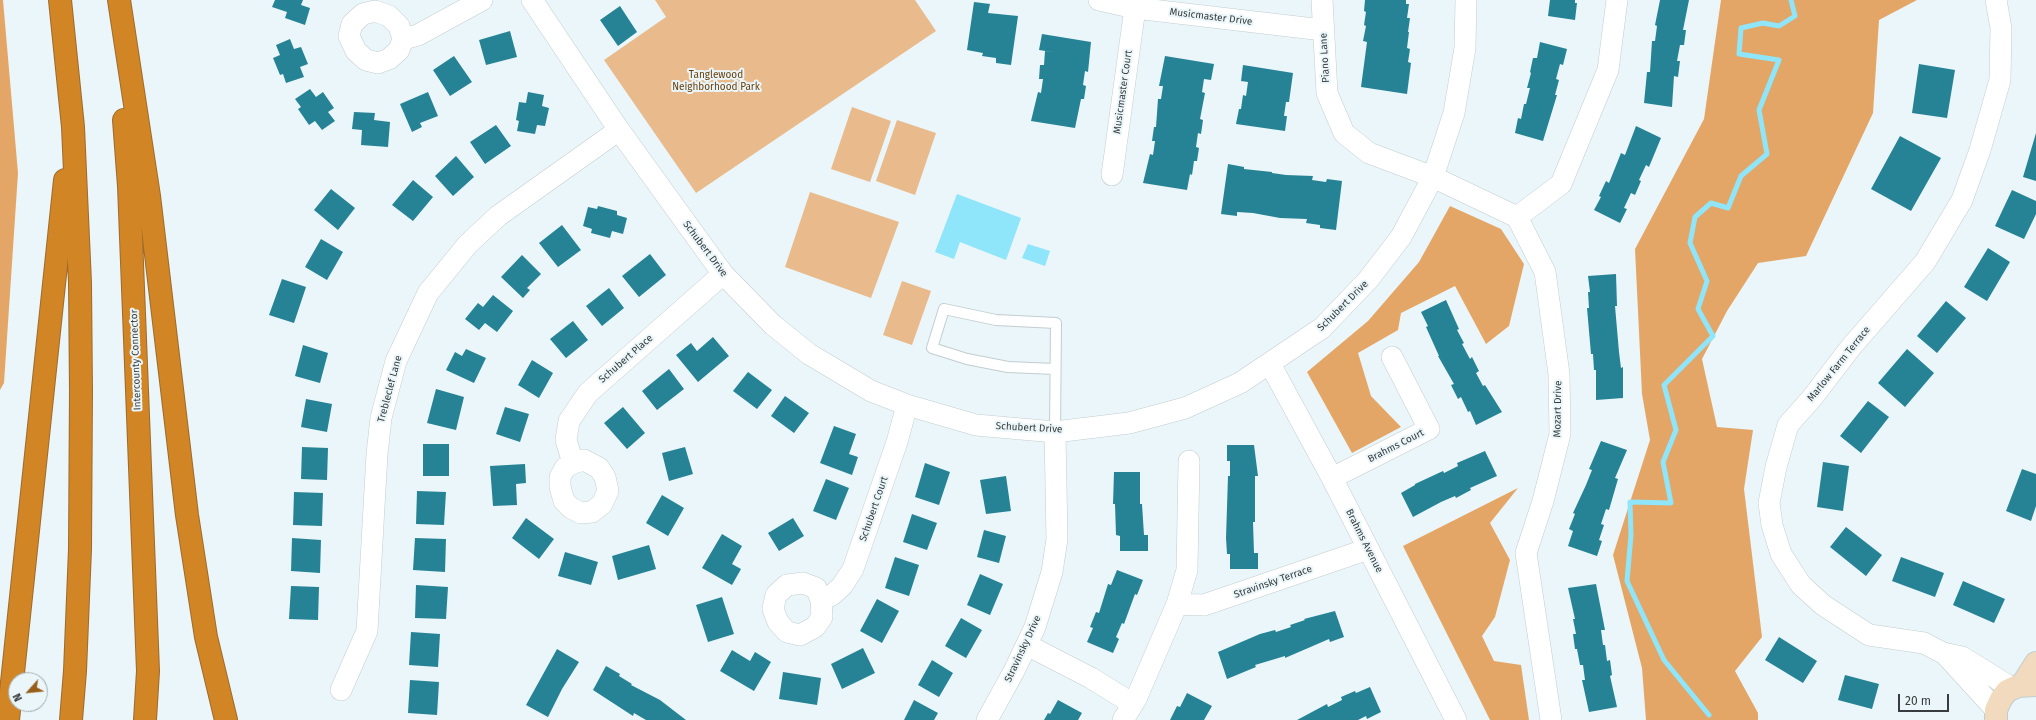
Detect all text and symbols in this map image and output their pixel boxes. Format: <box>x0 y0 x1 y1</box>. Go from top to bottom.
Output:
street label: Musicmaster Drive <box>1169 6 1253 28</box>
street label: Piano Lane <box>1318 33 1332 83</box>
street label: Musicmaster Court <box>1111 49 1135 135</box>
park label: Tanglewood Neighborhood Park <box>672 69 760 92</box>
street label: Schubert Drive <box>680 219 730 279</box>
street label: Schubert Drive <box>1315 278 1371 334</box>
street label: Intercounty Connector <box>128 309 144 411</box>
street label: Marlow Farm Terrace <box>1805 324 1873 404</box>
street label: Schubert Place <box>597 332 655 386</box>
street label: Trebleclef Lane <box>375 354 405 424</box>
street label: Mozart Drive <box>1552 381 1564 437</box>
street label: Schubert Drive <box>995 420 1063 436</box>
street label: Brahms Court <box>1366 427 1426 465</box>
street label: Schubert Court <box>857 475 891 543</box>
street label: Brahms Avenue <box>1343 507 1385 575</box>
street label: Stravinsky Terrace <box>1232 563 1314 601</box>
street label: Stravinsky Drive <box>1002 614 1044 684</box>
north arrow <box>8 672 48 712</box>
scale bar <box>1900 686 1951 712</box>
text: N <box>10 691 25 703</box>
text: 20 m <box>1905 694 1931 708</box>

